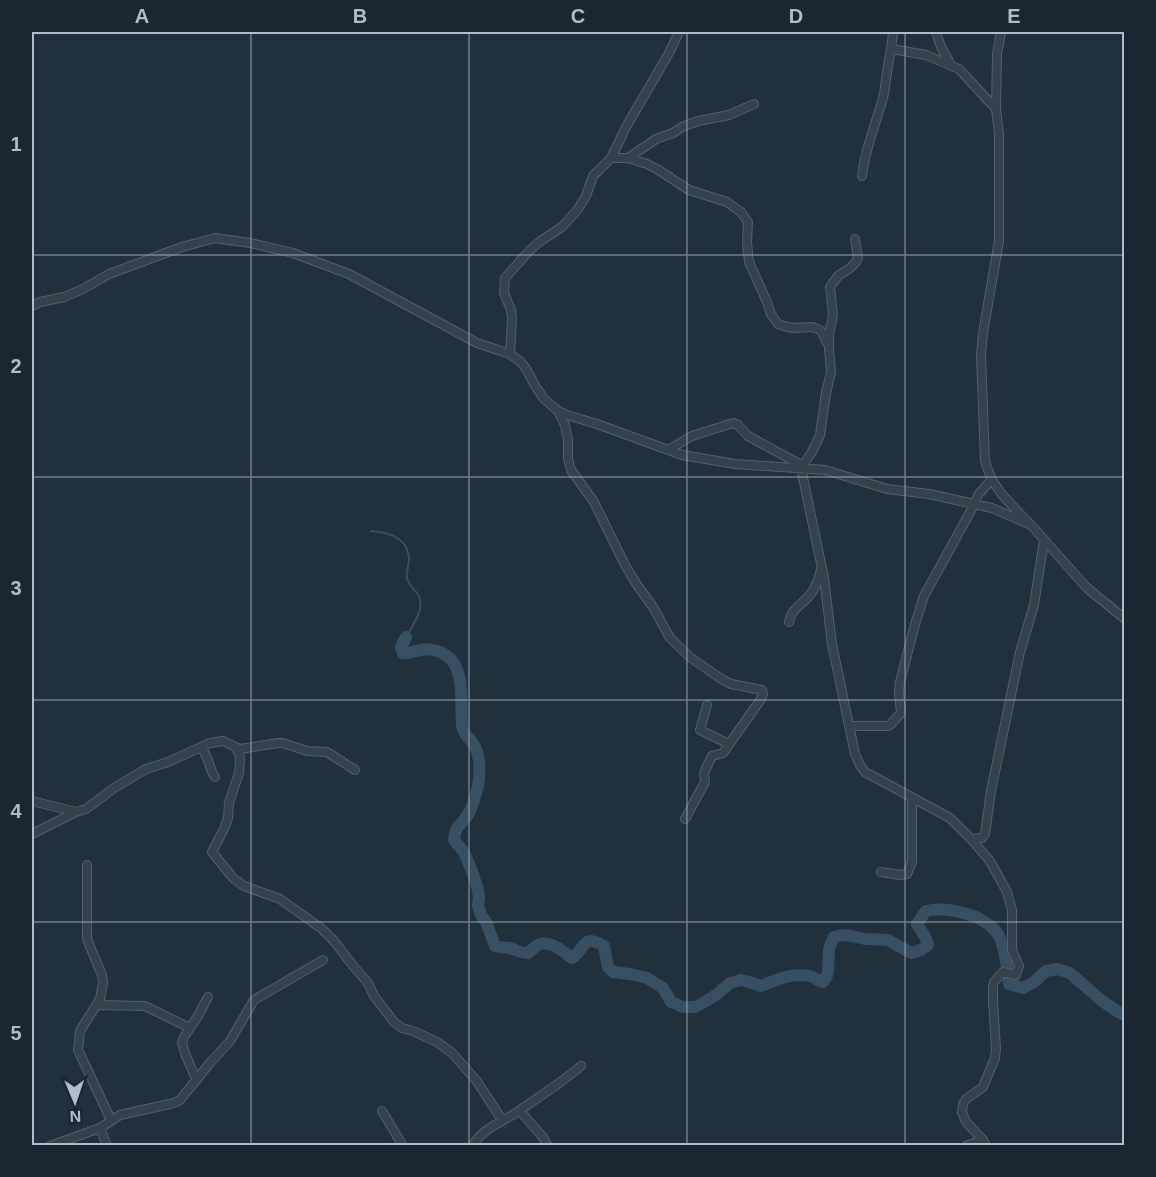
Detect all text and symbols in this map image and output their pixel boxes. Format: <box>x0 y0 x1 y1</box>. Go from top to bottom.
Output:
text: A <box>135 5 149 27</box>
text: B <box>353 5 367 27</box>
text: C <box>571 5 585 27</box>
text: D <box>789 5 803 27</box>
text: E <box>1007 5 1021 27</box>
text: 1 <box>10 133 22 155</box>
text: 2 <box>10 355 22 377</box>
text: 3 <box>10 577 22 599</box>
text: 4 <box>10 800 22 822</box>
text: 5 <box>10 1022 22 1044</box>
north arrow <box>45 1072 105 1132</box>
text: N <box>69 1108 82 1125</box>

